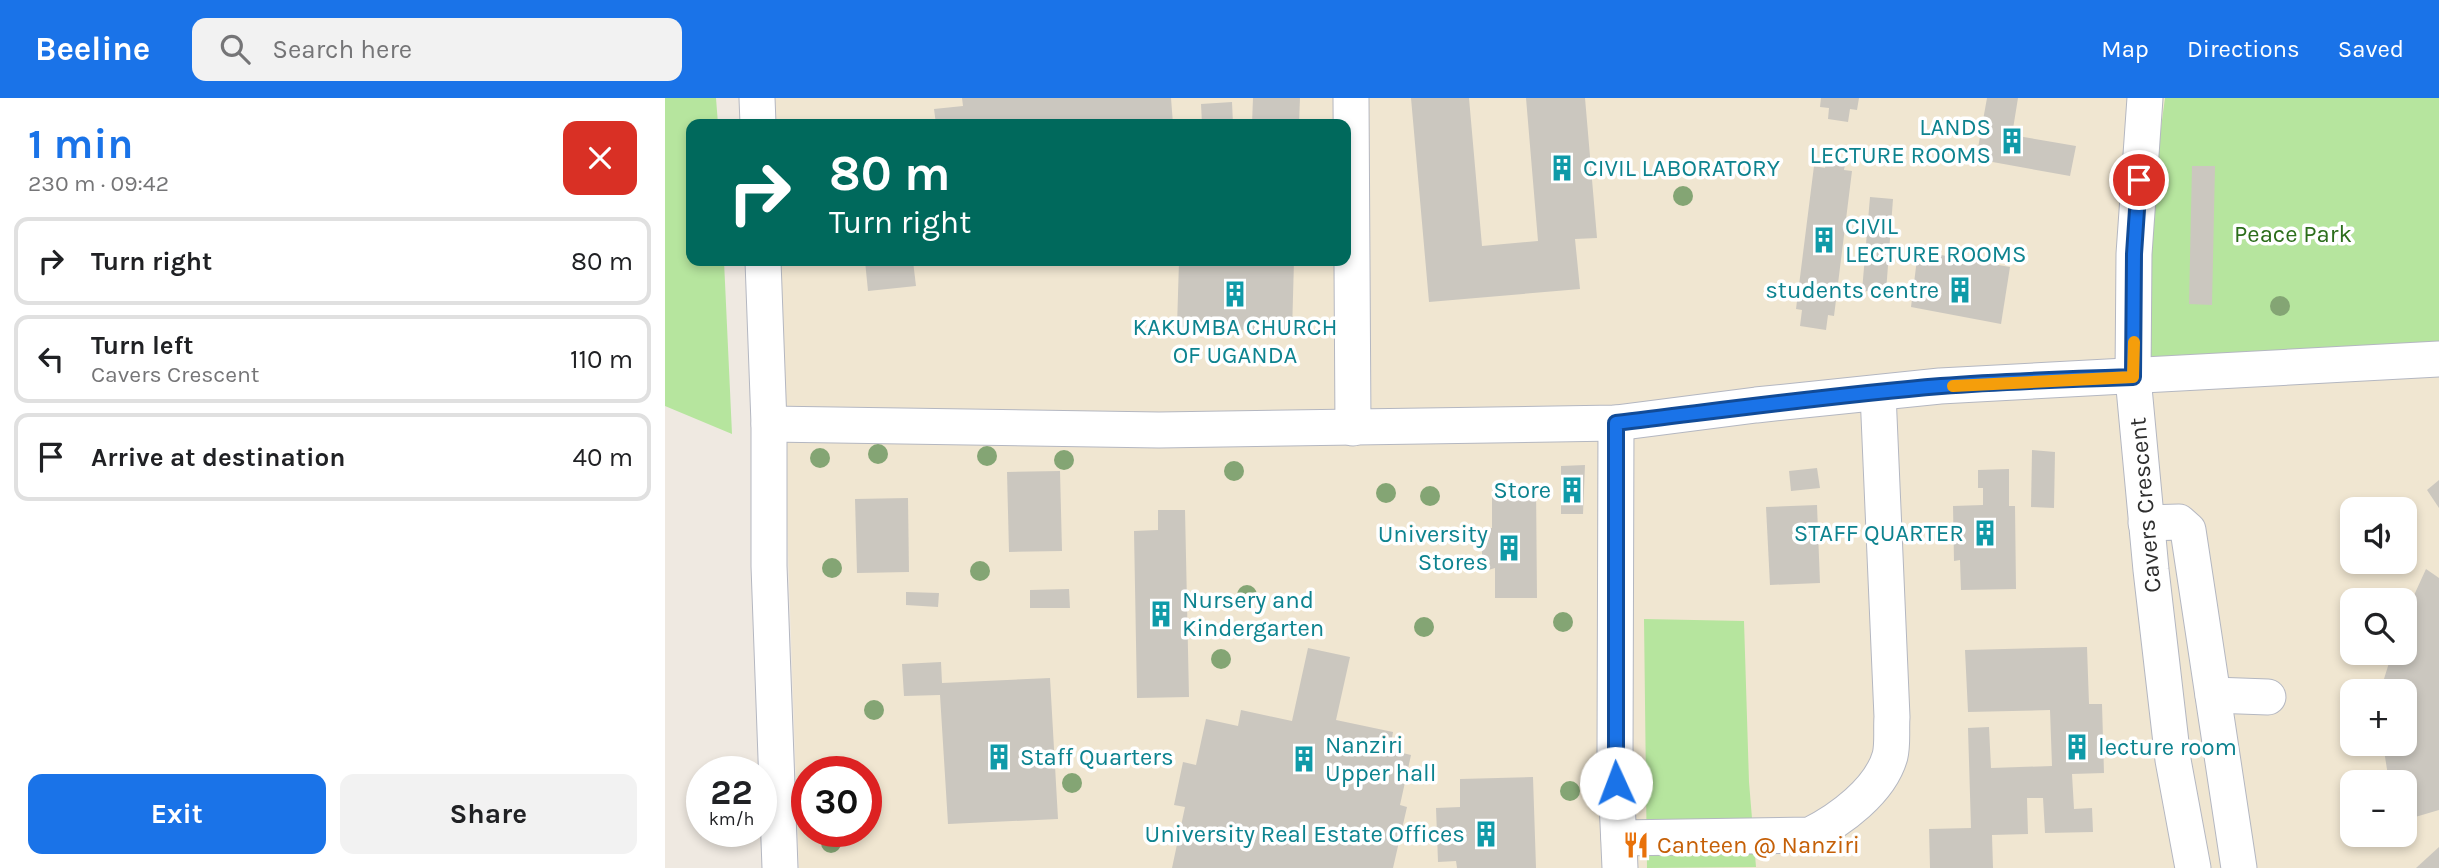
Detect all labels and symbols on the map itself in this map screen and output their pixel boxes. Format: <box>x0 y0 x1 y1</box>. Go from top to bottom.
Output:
place label: LANDS LECTURE ROOMS <box>1809 113 1991 169</box>
building icon: LANDS LECTURE ROOMS <box>1997 126 2027 156</box>
pin <box>2109 150 2169 210</box>
building icon: CIVIL LABORATORY <box>1547 153 1577 183</box>
place label: CIVIL LABORATORY <box>1583 154 1780 182</box>
place label: CIVIL LECTURE ROOMS <box>1845 212 2027 268</box>
park label: Peace Park <box>2234 220 2352 248</box>
building icon: CIVIL LECTURE ROOMS <box>1809 225 1839 255</box>
building icon: students centre <box>1945 275 1975 305</box>
place label: students centre <box>1765 276 1939 304</box>
building icon: KAKUMBA CHURCH OF UGANDA <box>1220 279 1250 309</box>
place label: KAKUMBA CHURCH OF UGANDA <box>1132 313 1338 369</box>
street label: Cavers Crescent <box>2123 416 2167 594</box>
building icon: Store <box>1557 475 1587 505</box>
place label: Store <box>1493 476 1551 504</box>
building icon: STAFF QUARTER <box>1970 518 2000 548</box>
place label: STAFF QUARTER <box>1794 519 1964 547</box>
place label: University Stores <box>1378 520 1488 576</box>
building icon: University Stores <box>1494 533 1524 563</box>
place label: Nursery and Kindergarten <box>1182 586 1324 642</box>
building icon: Nursery and Kindergarten <box>1146 599 1176 629</box>
place label: Nanziri Upper hall <box>1325 731 1437 787</box>
building icon: lecture room <box>2062 732 2092 762</box>
place label: lecture room <box>2098 733 2237 761</box>
building icon: Staff Quarters <box>984 742 1014 772</box>
place label: Staff Quarters <box>1020 743 1174 771</box>
building icon: Nanziri Upper hall <box>1289 744 1319 774</box>
position arrow <box>1579 746 1653 820</box>
speed limit sign: 30 <box>791 756 882 847</box>
building icon: University Real Estate Offices <box>1471 819 1501 849</box>
place label: University Real Estate Offices <box>1145 820 1465 848</box>
restaurant icon: Canteen @ Nanziri <box>1621 830 1651 860</box>
place label: Canteen @ Nanziri <box>1657 831 1860 859</box>

